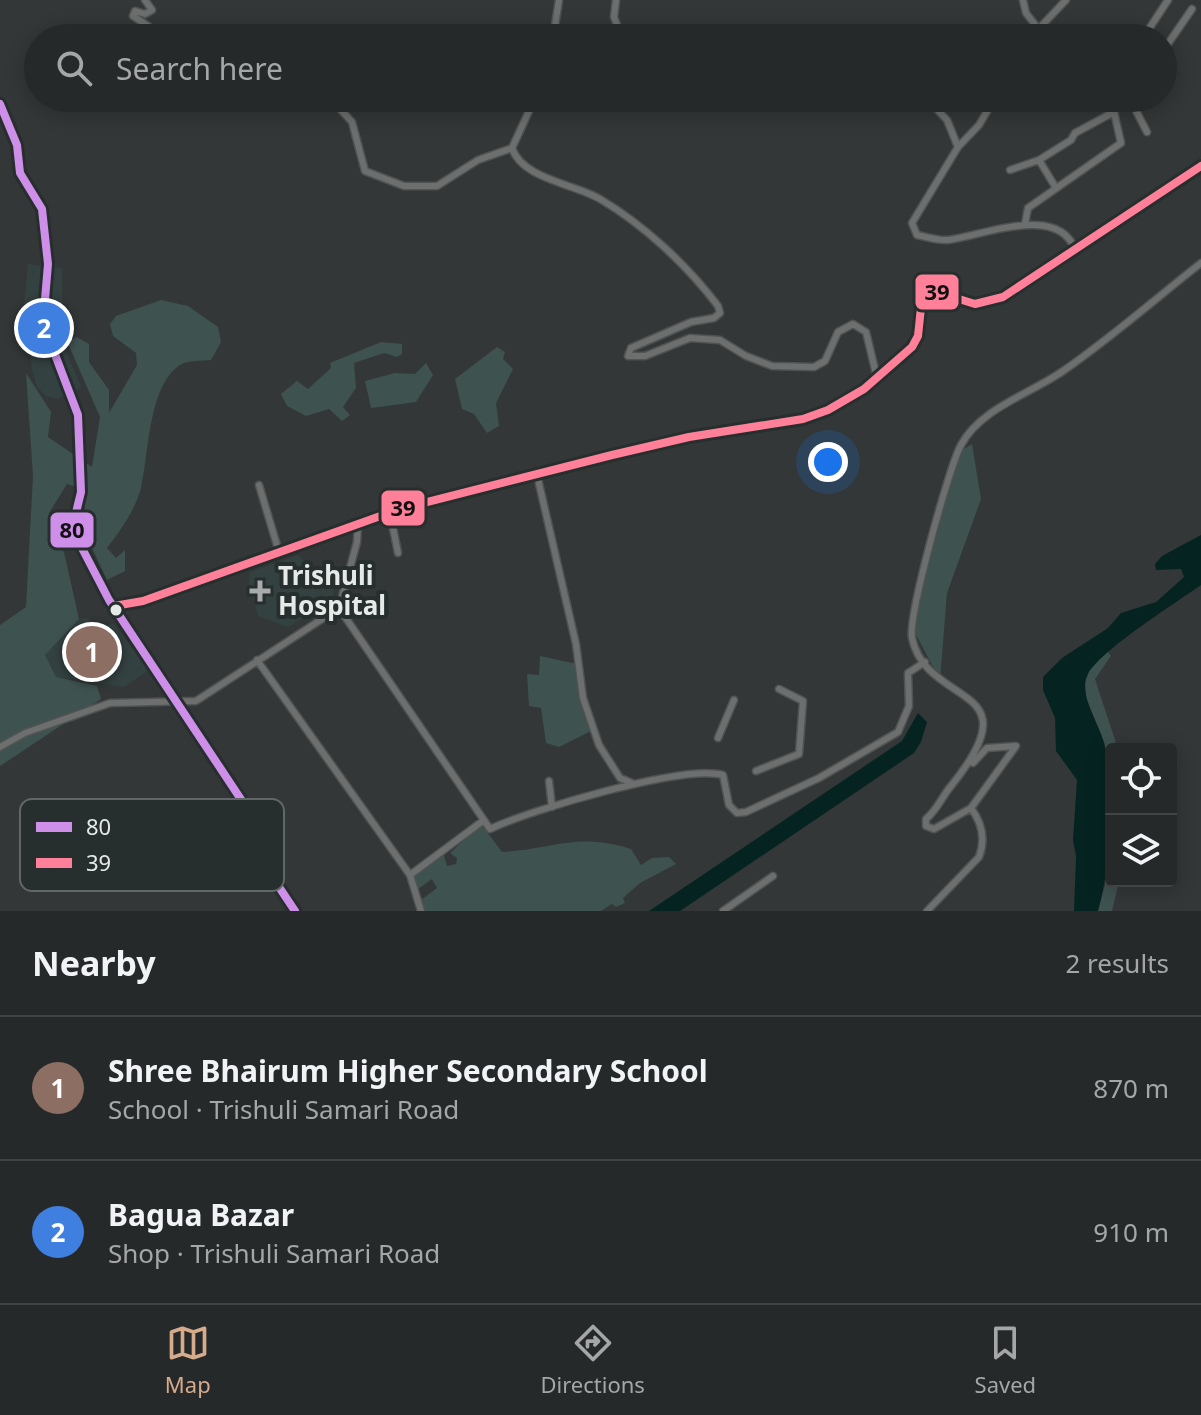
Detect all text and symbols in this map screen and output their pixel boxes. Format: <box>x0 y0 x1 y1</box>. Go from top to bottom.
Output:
search box <box>24 24 1177 112</box>
icon: search <box>52 46 96 90</box>
text: Search here <box>116 48 283 89</box>
line badge: 39 <box>914 273 960 311</box>
text: 39 <box>924 276 950 306</box>
pin: 2 <box>18 298 70 358</box>
your location <box>808 442 848 482</box>
line badge: 39 <box>380 489 426 527</box>
text: 39 <box>390 492 416 522</box>
line badge: 80 <box>49 511 95 549</box>
text: 80 <box>59 514 85 544</box>
place label: Trishuli Hospital <box>278 557 386 623</box>
marker: Trishuli Hospital <box>249 580 271 602</box>
unlabelled marker <box>108 602 124 618</box>
pin: 1 <box>66 622 118 682</box>
map controls <box>1105 743 1177 887</box>
button: locate <box>1105 743 1177 815</box>
legend <box>20 799 284 891</box>
text: 80 <box>86 811 111 841</box>
button: layers <box>1105 815 1177 887</box>
text: 39 <box>86 847 111 877</box>
text: Nearby <box>32 940 156 986</box>
text: 2 results <box>1065 945 1169 981</box>
text: Shree Bhairum Higher Secondary School <box>108 1050 708 1091</box>
text: 1 <box>51 1070 65 1106</box>
text: 870 m <box>1093 1070 1169 1106</box>
text: School · Trishuli Samari Road <box>108 1091 459 1127</box>
text: Bagua Bazar <box>108 1194 294 1235</box>
text: 2 <box>51 1214 65 1250</box>
text: 910 m <box>1093 1214 1169 1250</box>
text: Shop · Trishuli Samari Road <box>108 1235 440 1271</box>
tab: Map <box>165 1321 211 1399</box>
tab: Directions <box>540 1321 645 1399</box>
tab: Saved <box>975 1321 1036 1399</box>

